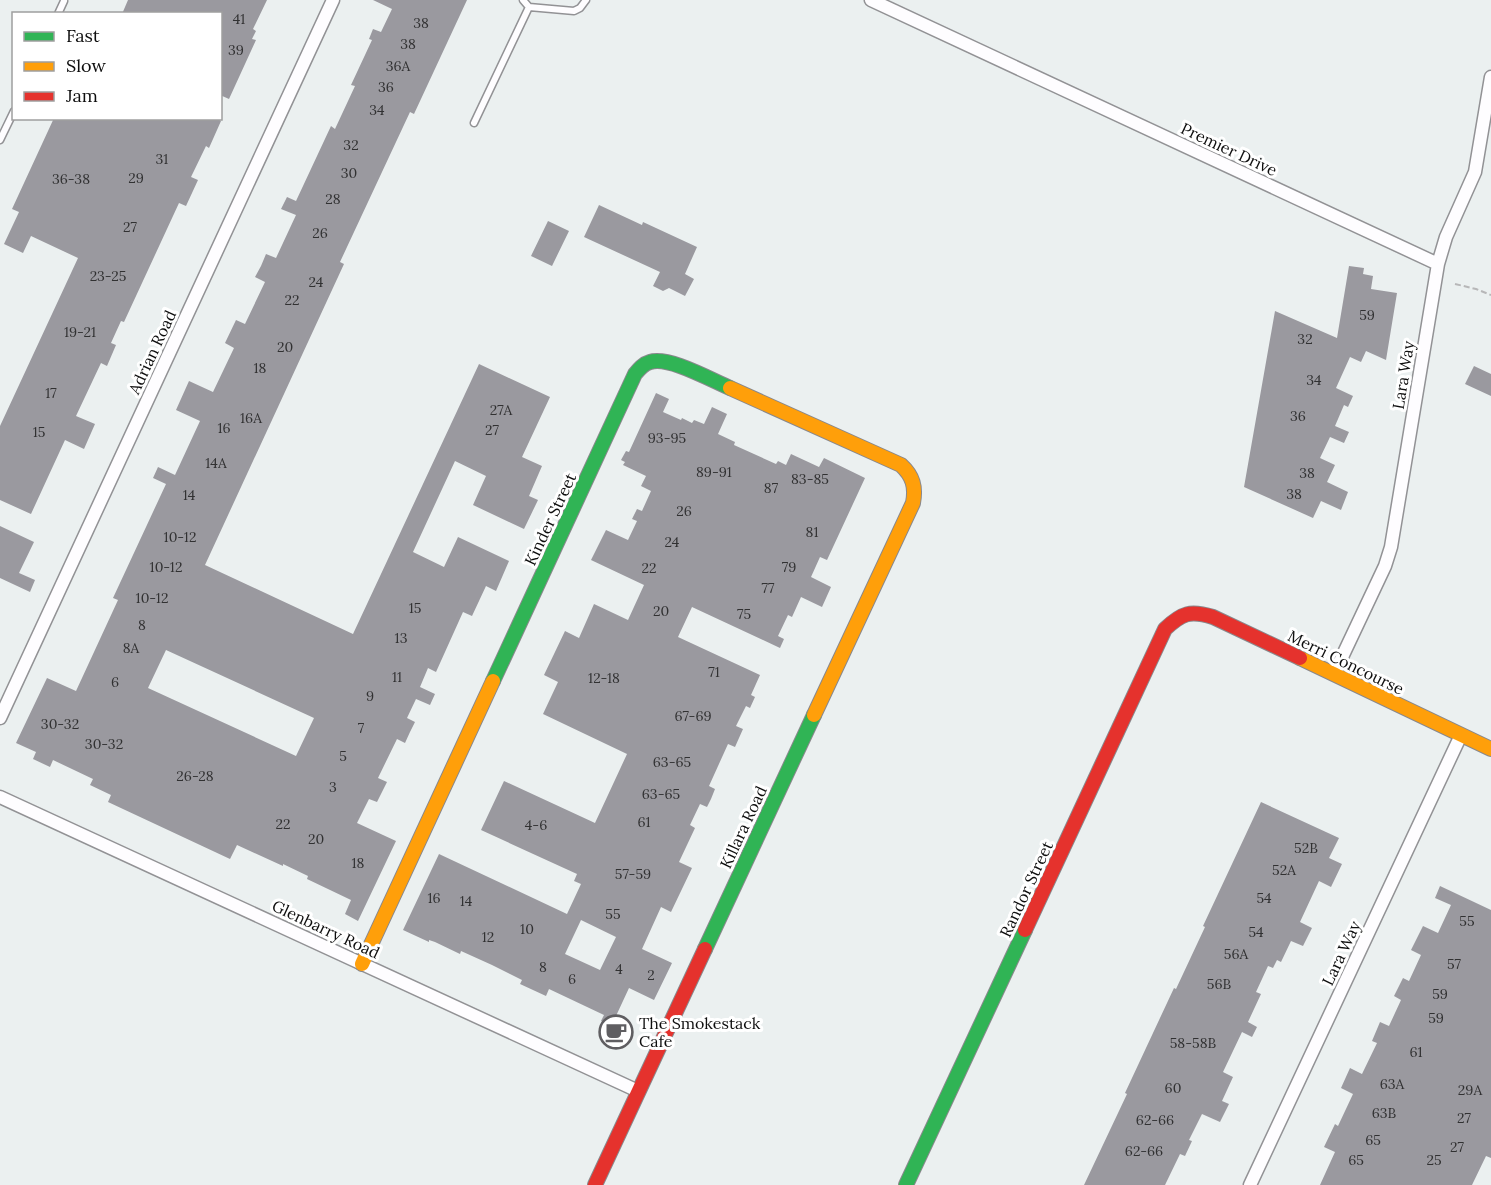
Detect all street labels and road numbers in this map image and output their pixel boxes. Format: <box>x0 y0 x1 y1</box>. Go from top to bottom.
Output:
street label: Premier Drive <box>1178 118 1281 180</box>
street label: Adrian Road <box>123 306 180 398</box>
street label: Lara Way <box>1388 339 1418 411</box>
street label: Kinder Street <box>520 469 581 568</box>
street label: Merri Concourse <box>1285 625 1407 699</box>
street label: Killara Road <box>715 782 771 871</box>
street label: Randor Street <box>995 837 1057 940</box>
street label: Glenbarry Road <box>269 895 383 963</box>
street label: Lara Way <box>1317 917 1365 988</box>

